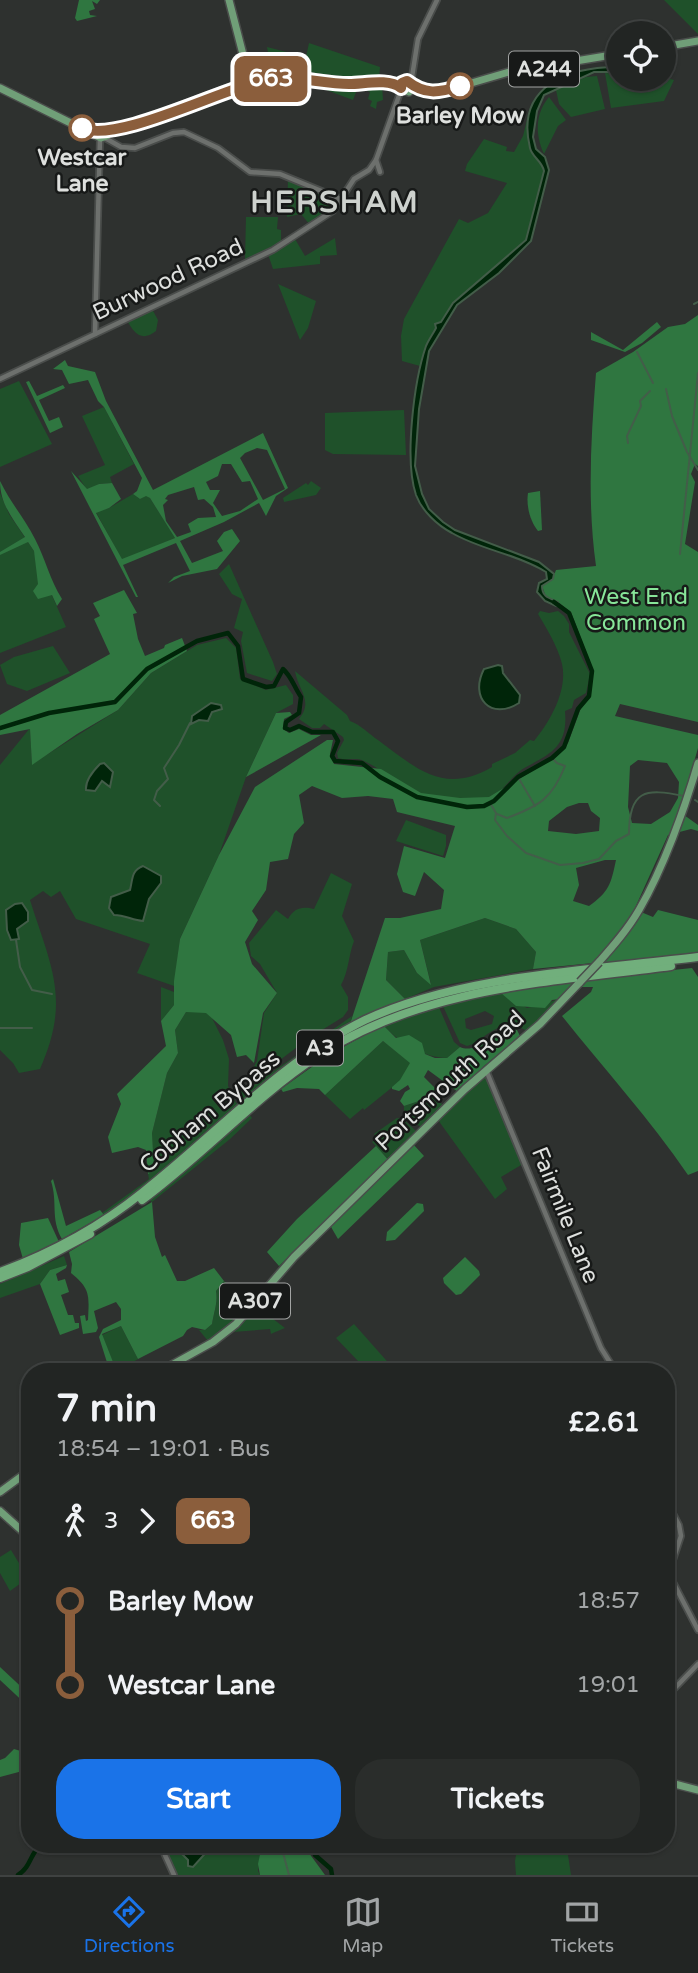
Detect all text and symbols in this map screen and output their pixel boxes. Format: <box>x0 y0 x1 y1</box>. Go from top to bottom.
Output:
map controls <box>606 21 676 91</box>
button: locate <box>606 21 676 91</box>
road number: A244 <box>509 52 579 86</box>
line badge: 663 <box>231 56 311 102</box>
text: 663 <box>248 64 294 93</box>
marker: Barley Mow <box>447 73 473 99</box>
place label: Barley Mow <box>396 102 524 130</box>
marker: Westcar Lane <box>69 115 95 141</box>
place label: Westcar Lane <box>38 144 128 198</box>
district label: HERSHAM <box>250 184 420 221</box>
street label: Burwood Road <box>88 233 248 327</box>
park label: West End Common <box>584 583 688 637</box>
street label: Portsmouth Road <box>370 1005 530 1157</box>
road number: A3 <box>297 1030 343 1066</box>
street label: Cobham Bypass <box>134 1045 286 1179</box>
street label: Fairmile Lane <box>525 1143 605 1287</box>
road number: A307 <box>220 1284 290 1318</box>
text: 7 min <box>56 1386 157 1432</box>
text: £2.61 <box>569 1407 640 1438</box>
text: 18:54 – 19:01 · Bus <box>56 1435 270 1463</box>
icon: walk <box>56 1502 94 1540</box>
icon: forward <box>128 1502 166 1540</box>
text: 663 <box>190 1506 236 1535</box>
text: 3 <box>104 1507 118 1535</box>
text: Barley Mow <box>108 1586 253 1617</box>
text: 18:57 <box>576 1587 640 1615</box>
text: Westcar Lane <box>108 1670 275 1701</box>
text: 19:01 <box>576 1671 640 1699</box>
button: Start <box>56 1759 341 1839</box>
button: Tickets <box>355 1759 640 1839</box>
tab: Directions <box>84 1893 175 1957</box>
tab: Map <box>342 1893 383 1957</box>
tab: Tickets <box>551 1893 614 1957</box>

